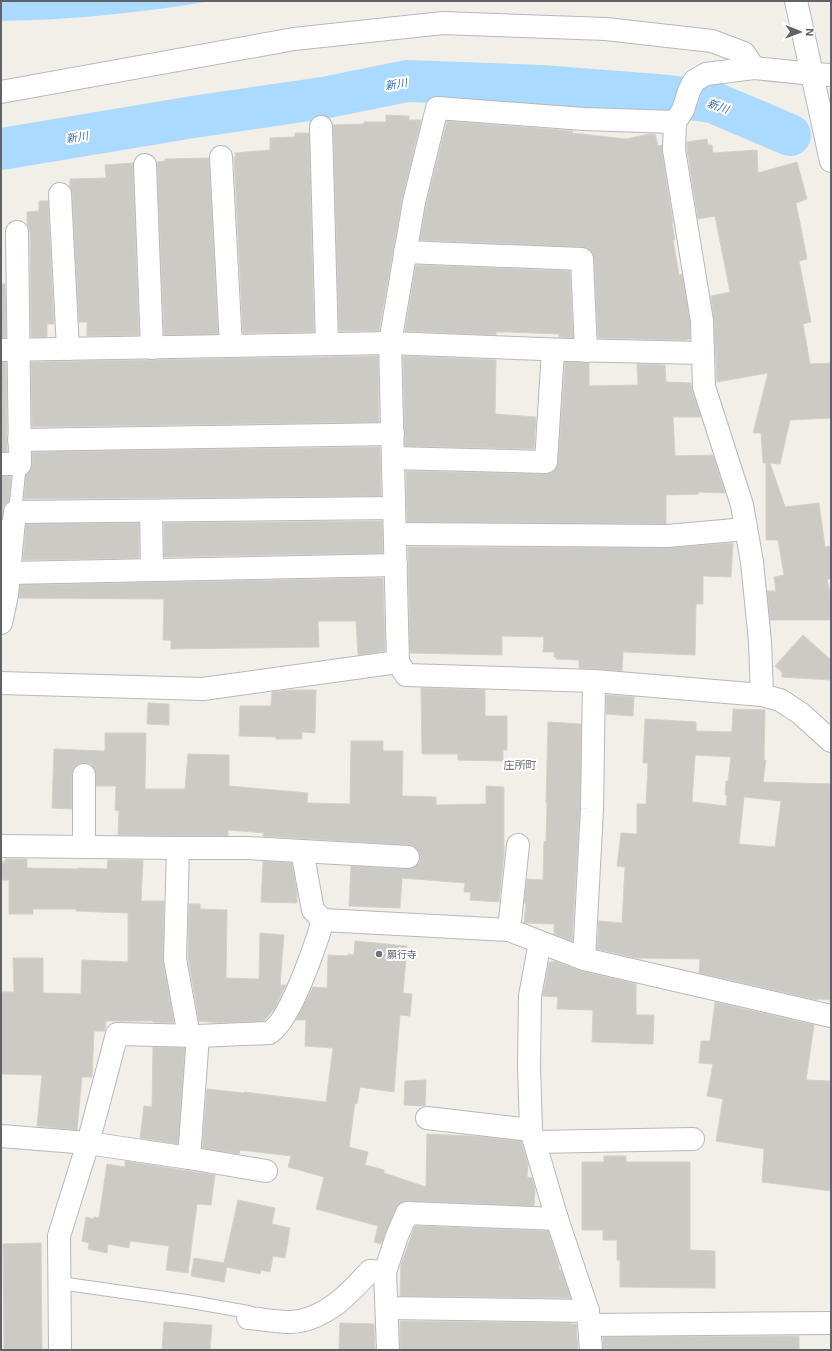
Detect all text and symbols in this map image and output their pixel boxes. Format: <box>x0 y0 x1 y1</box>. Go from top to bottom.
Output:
north arrow <box>780 12 820 52</box>
text: N <box>804 28 816 36</box>
water label: 新川 <box>384 76 409 92</box>
water label: 新川 <box>706 97 731 116</box>
water label: 新川 <box>65 129 90 145</box>
district label: 庄所町 <box>504 759 537 771</box>
marker: 願行寺 <box>374 949 384 959</box>
place label: 願行寺 <box>387 949 417 960</box>

